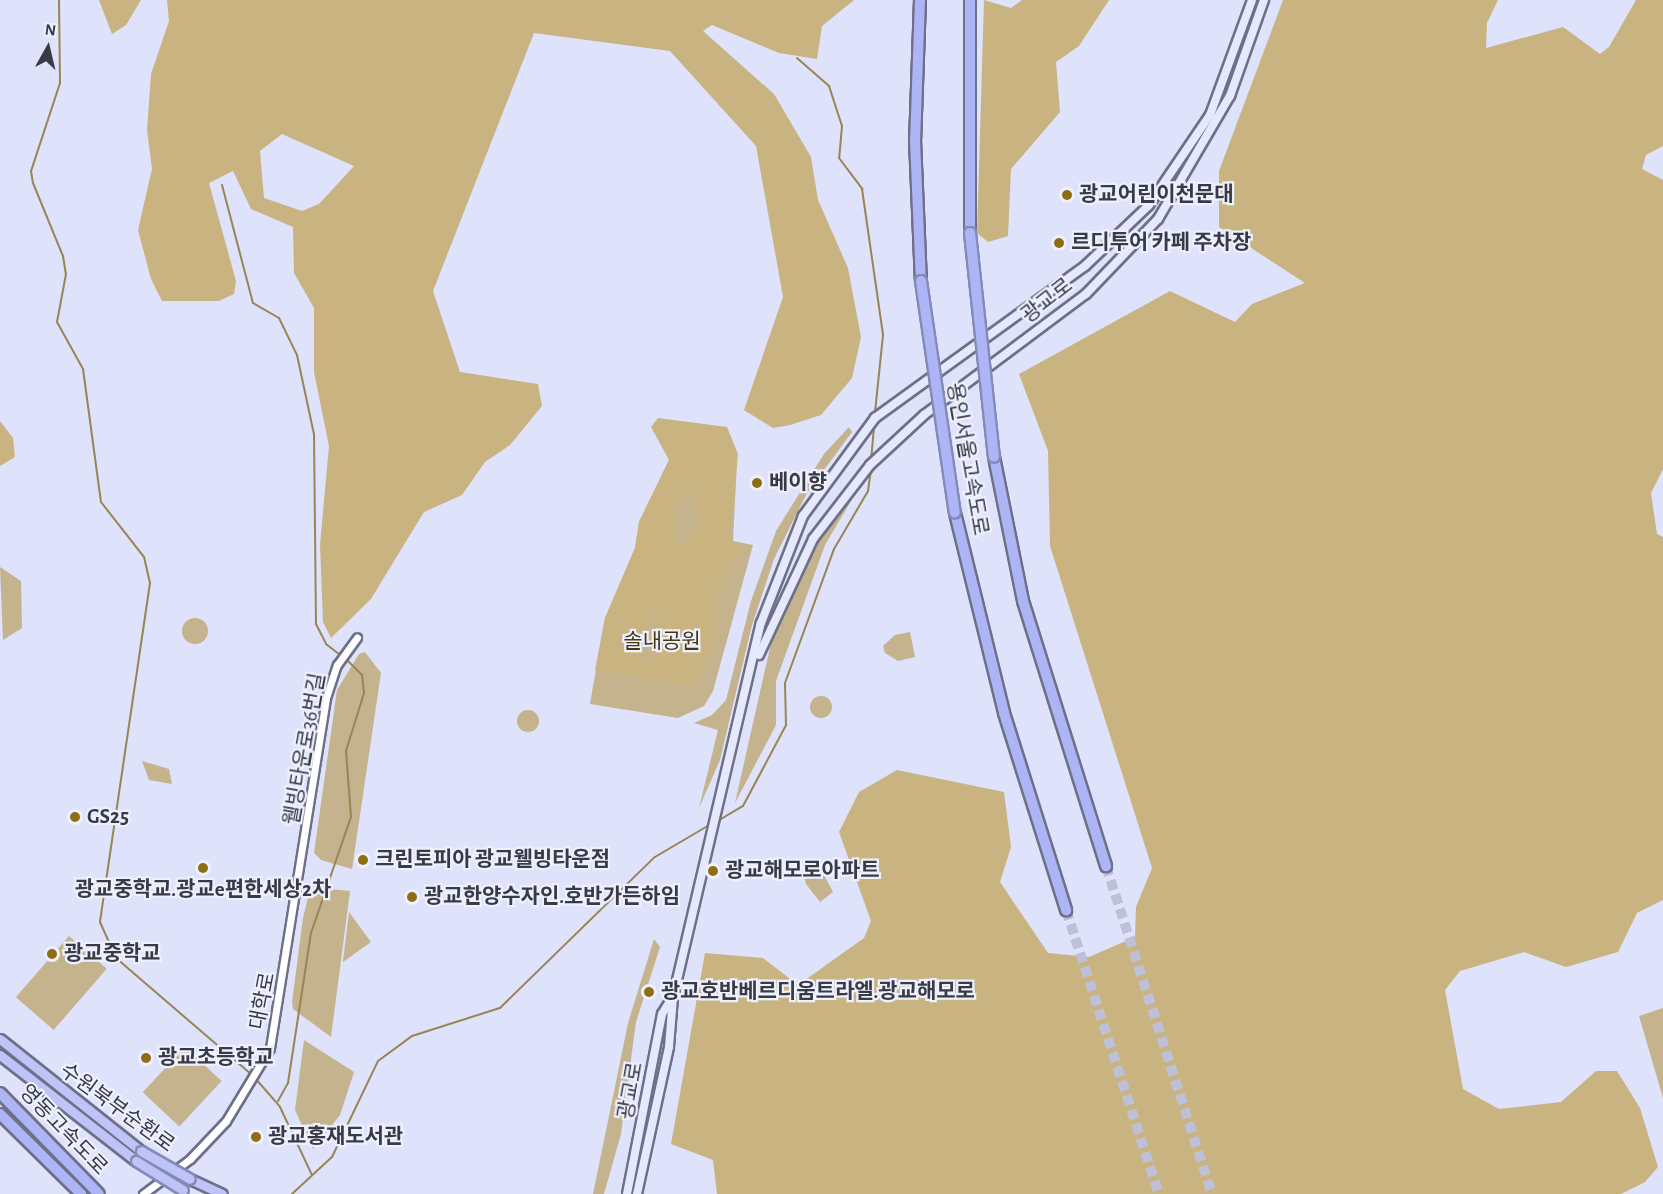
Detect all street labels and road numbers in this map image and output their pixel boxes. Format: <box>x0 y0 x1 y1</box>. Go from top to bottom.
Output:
street label: 광교로 <box>1016 273 1078 329</box>
street label: 용인서울고속도로 <box>941 381 993 537</box>
street label: 웰빙타운로36번길 <box>279 671 331 827</box>
street label: 대학로 <box>245 970 281 1032</box>
street label: 수원북부순환로 <box>55 1058 179 1158</box>
street label: 광교로 <box>614 1060 648 1122</box>
street label: 영동고속도로 <box>14 1080 112 1180</box>

